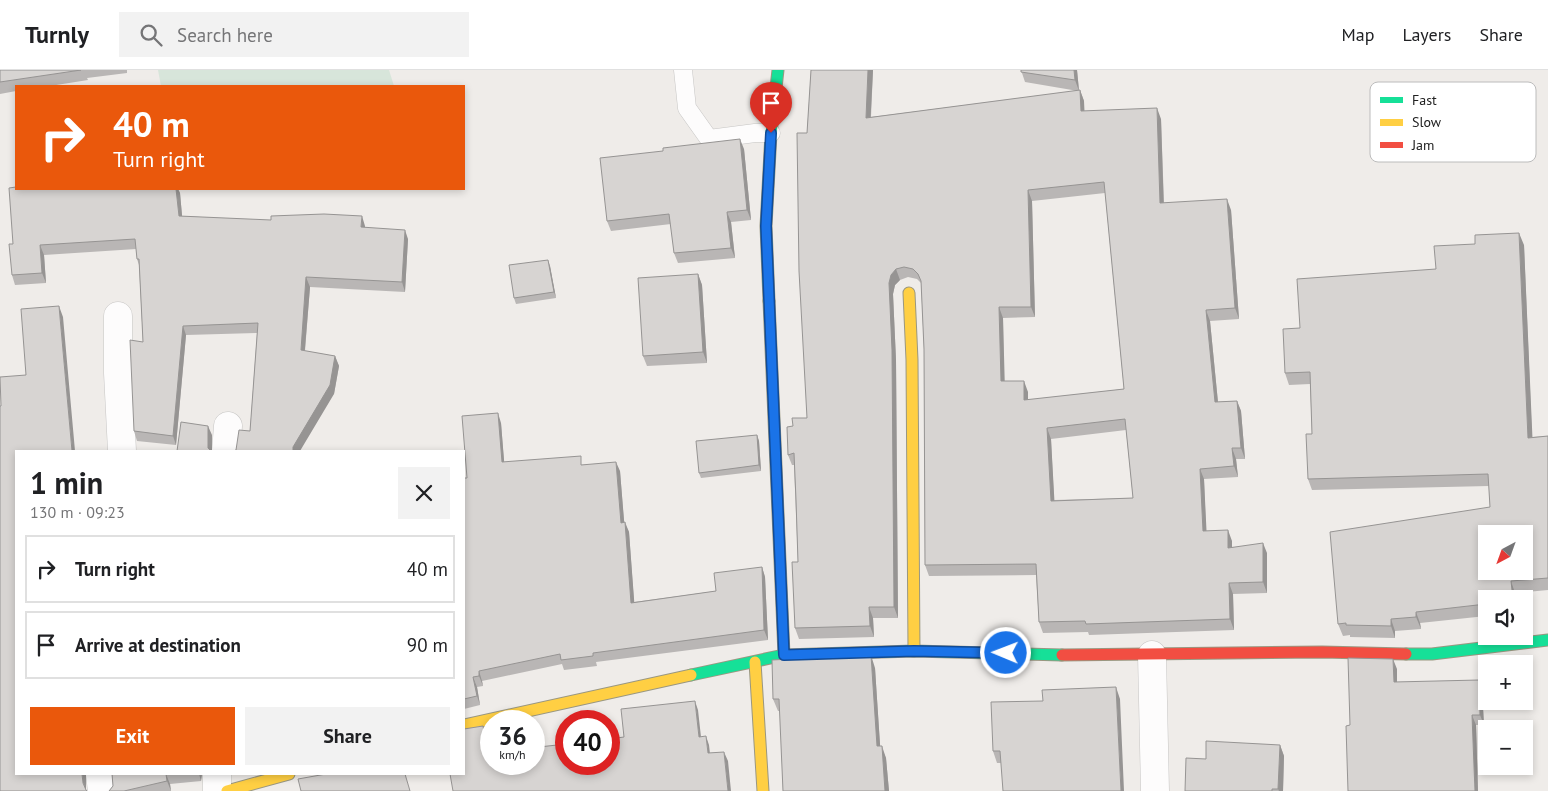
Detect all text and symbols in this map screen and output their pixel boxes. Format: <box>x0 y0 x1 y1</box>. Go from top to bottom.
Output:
search box <box>119 12 469 57</box>
text: Turnly <box>25 19 89 50</box>
icon: search <box>137 21 165 49</box>
text: Search here <box>177 23 273 47</box>
text: Map <box>1342 23 1374 46</box>
text: Layers <box>1402 23 1451 46</box>
text: Share <box>1479 23 1523 46</box>
pin <box>750 82 792 133</box>
legend <box>1370 82 1536 162</box>
icon: arrive <box>757 89 785 117</box>
text: Fast <box>1412 91 1437 109</box>
text: 40 m <box>113 101 190 147</box>
icon: right <box>30 105 95 170</box>
text: Slow <box>1412 113 1442 131</box>
text: Jam <box>1411 136 1434 154</box>
text: Turn right <box>113 145 205 173</box>
text: 1 min <box>30 463 103 502</box>
button: close <box>398 467 450 519</box>
text: 130 m · 09:23 <box>30 502 125 522</box>
north arrow <box>1478 525 1532 580</box>
map controls <box>1478 525 1533 775</box>
icon: right <box>32 555 60 583</box>
text: Turn right <box>75 557 155 581</box>
text: 40 m <box>407 557 448 581</box>
button: sound <box>1478 590 1533 645</box>
position arrow <box>979 626 1031 678</box>
icon: arrive <box>32 631 60 659</box>
text: Arrive at destination <box>75 633 241 657</box>
text: 90 m <box>407 633 448 657</box>
button: + <box>1478 655 1533 710</box>
button: Exit <box>30 707 235 765</box>
button: Share <box>245 707 450 765</box>
speed limit sign: 40 <box>555 710 620 775</box>
text: 36 <box>498 720 527 752</box>
button: − <box>1478 720 1533 775</box>
text: km/h <box>499 747 526 762</box>

